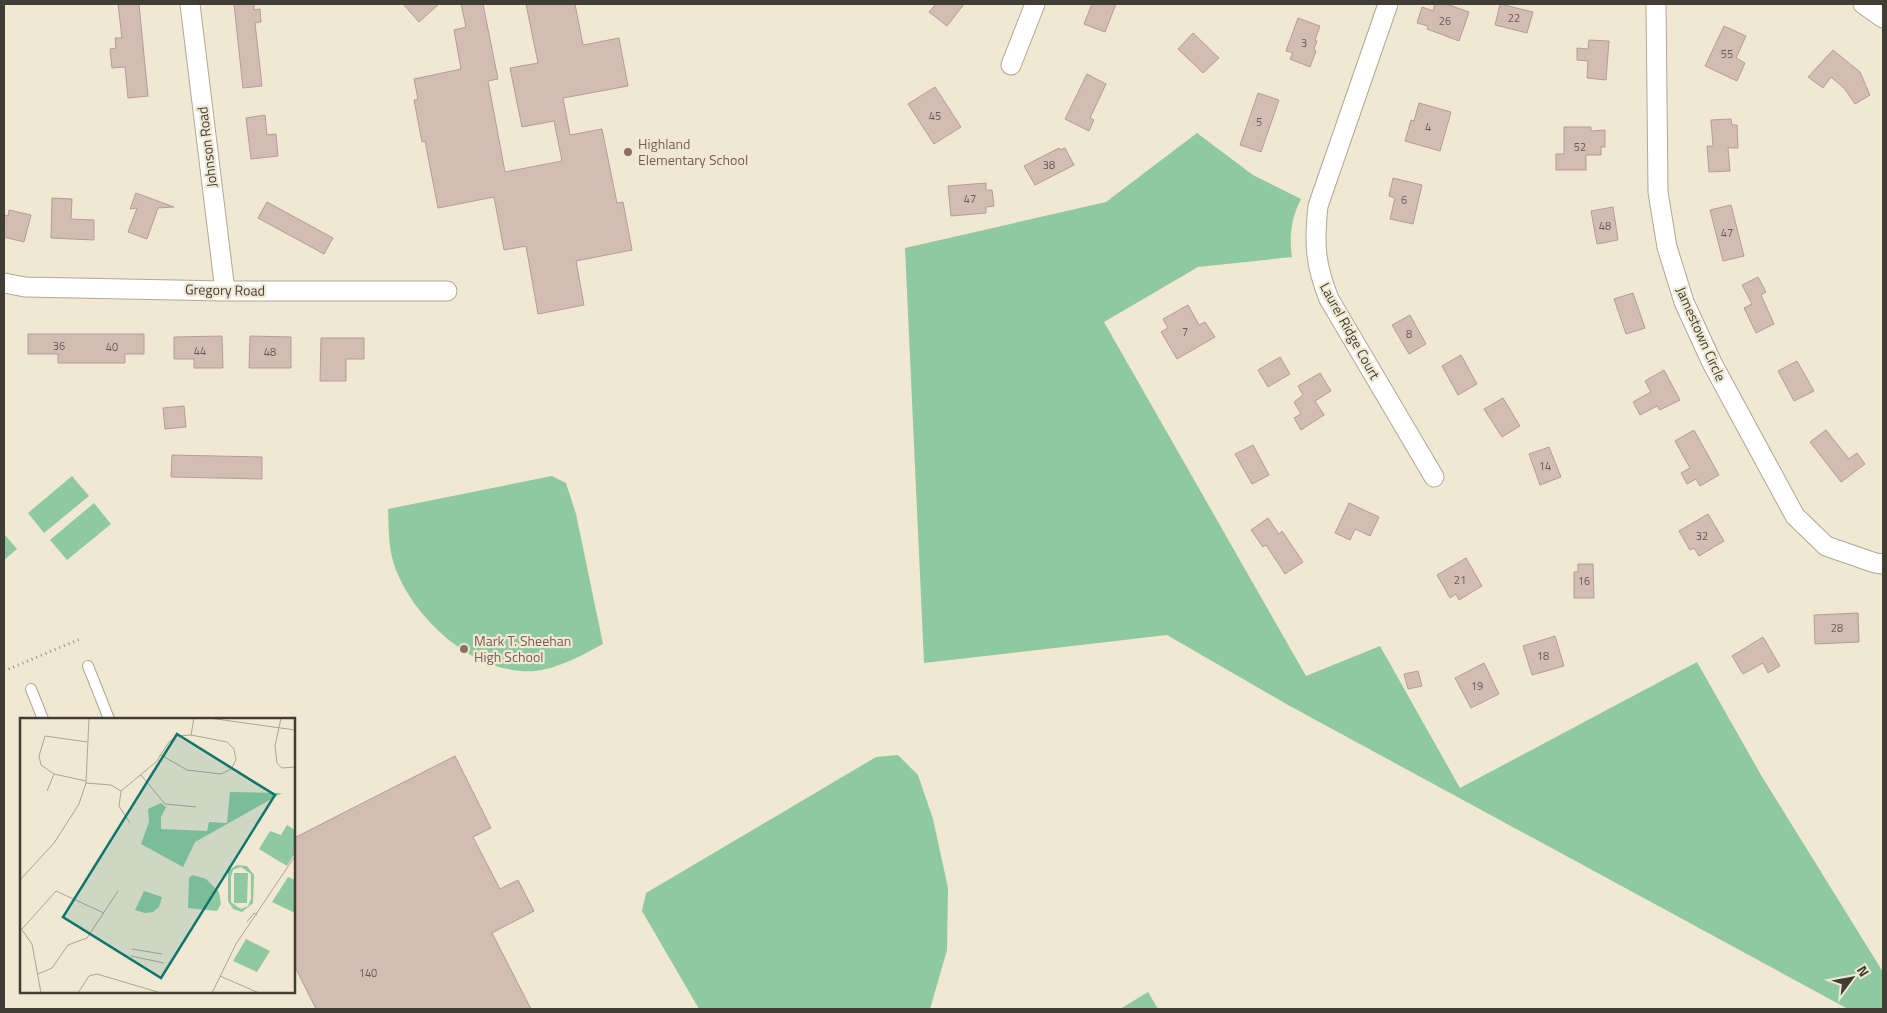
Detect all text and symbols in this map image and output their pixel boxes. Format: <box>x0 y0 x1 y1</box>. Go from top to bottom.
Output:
house number: 22 <box>1508 10 1520 26</box>
house number: 26 <box>1439 13 1451 29</box>
house number: 3 <box>1301 35 1307 51</box>
house number: 55 <box>1721 46 1733 62</box>
street label: Johnson Road <box>191 105 222 189</box>
house number: 45 <box>929 108 941 124</box>
house number: 5 <box>1256 114 1262 130</box>
house number: 4 <box>1425 119 1431 135</box>
place label: Highland Elementary School <box>638 133 748 170</box>
house number: 52 <box>1574 139 1586 155</box>
marker: Highland Elementary School <box>622 146 634 158</box>
house number: 38 <box>1043 157 1055 173</box>
house number: 47 <box>964 191 976 207</box>
house number: 6 <box>1401 192 1407 208</box>
house number: 48 <box>1599 218 1611 234</box>
house number: 47 <box>1721 225 1733 241</box>
street label: Gregory Road <box>185 278 265 301</box>
street label: Laurel Ridge Court <box>1315 279 1386 383</box>
street label: Jamestown Circle <box>1671 283 1732 384</box>
house number: 7 <box>1182 324 1188 340</box>
house number: 8 <box>1406 326 1412 342</box>
house number: 36 <box>53 338 65 354</box>
house number: 40 <box>106 339 118 355</box>
house number: 44 <box>194 343 206 359</box>
house number: 48 <box>264 344 276 360</box>
house number: 14 <box>1539 458 1551 474</box>
house number: 32 <box>1696 528 1708 544</box>
house number: 21 <box>1454 572 1466 588</box>
house number: 16 <box>1578 573 1590 589</box>
house number: 28 <box>1831 620 1843 636</box>
place label: Mark T. Sheehan High School <box>474 630 571 667</box>
marker: Mark T. Sheehan High School <box>458 643 470 655</box>
house number: 18 <box>1537 648 1549 664</box>
house number: 19 <box>1471 678 1483 694</box>
inset map <box>20 718 295 993</box>
north arrow <box>1827 953 1877 1003</box>
text: N <box>1852 961 1875 981</box>
house number: 140 <box>359 965 377 981</box>

